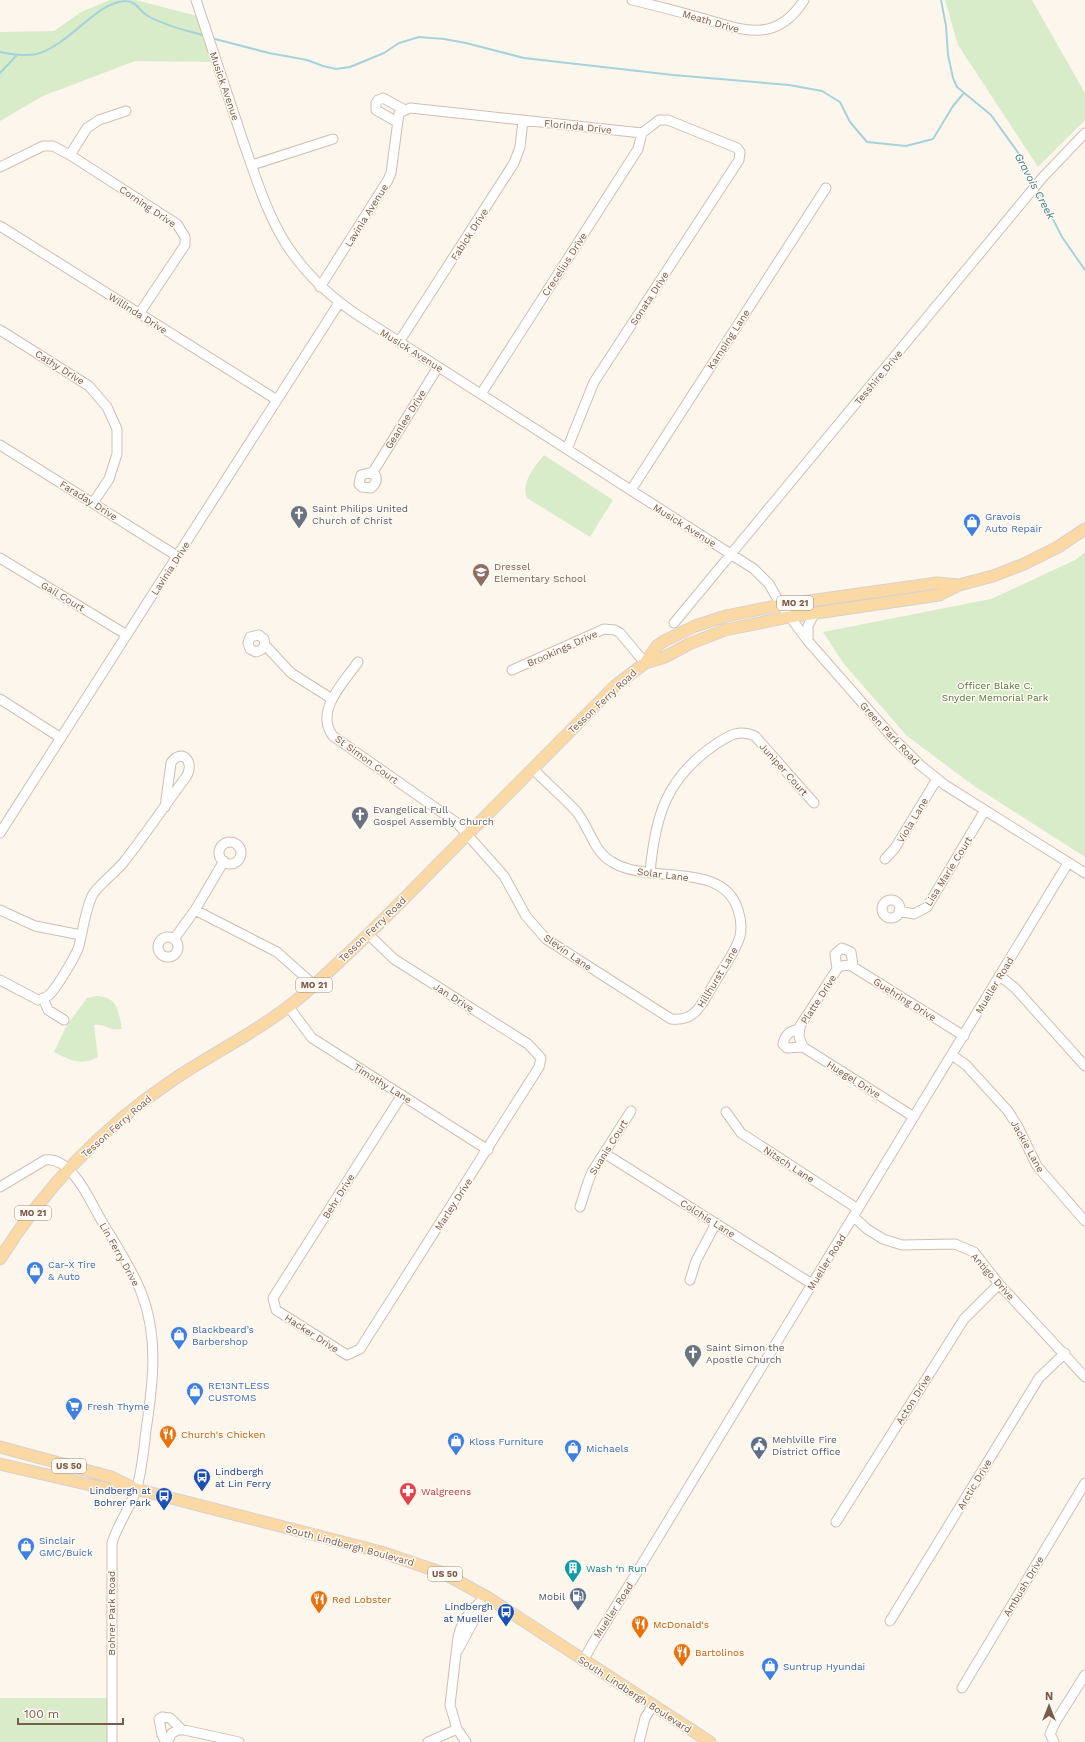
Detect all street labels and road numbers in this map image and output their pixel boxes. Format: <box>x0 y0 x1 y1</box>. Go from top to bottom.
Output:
street label: Meath Drive <box>681 8 741 35</box>
street label: Musick Avenue <box>208 50 242 122</box>
street label: Florinda Drive <box>544 117 613 136</box>
street label: Lavinia Avenue <box>343 182 390 249</box>
street label: Corning Drive <box>117 184 178 229</box>
street label: Fabick Drive <box>449 206 490 262</box>
street label: Crecelius Drive <box>540 230 589 298</box>
street label: Sonata Drive <box>628 269 671 327</box>
street label: Willinda Drive <box>106 291 169 336</box>
street label: Kamping Lane <box>705 307 752 371</box>
street label: Musick Avenue <box>378 327 445 374</box>
street label: Cathy Drive <box>33 348 86 387</box>
street label: Tesshire Drive <box>852 348 905 407</box>
street label: Geanlee Drive <box>383 387 428 451</box>
street label: Faraday Drive <box>58 478 120 523</box>
street label: Musick Avenue <box>651 502 718 549</box>
street label: Lavinia Drive <box>149 539 192 597</box>
street label: Gail Court <box>39 579 87 614</box>
road number: MO 21 <box>777 596 813 610</box>
street label: Brookings Drive <box>525 628 599 669</box>
street label: Tesson Ferry Road <box>566 667 639 736</box>
street label: Green Park Road <box>858 700 921 767</box>
street label: St Simon Court <box>333 733 401 786</box>
street label: Juniper Court <box>757 741 811 798</box>
street label: Viola Lane <box>895 796 930 845</box>
street label: Lisa Marie Court <box>923 834 975 908</box>
street label: Solar Lane <box>636 866 690 883</box>
street label: Tesson Ferry Road <box>336 894 408 964</box>
street label: Slevin Lane <box>542 932 594 973</box>
street label: Hillhurst Lane <box>695 945 740 1010</box>
street label: Mueller Road <box>973 955 1016 1016</box>
street label: Platte Drive <box>798 972 839 1026</box>
street label: Guehring Drive <box>871 976 938 1023</box>
road number: MO 21 <box>296 978 332 992</box>
street label: Jan Drive <box>431 981 476 1014</box>
street label: Huegel Drive <box>825 1059 883 1100</box>
street label: Timothy Lane <box>352 1061 414 1106</box>
street label: Tesson Ferry Road <box>79 1093 154 1160</box>
street label: Suanis Court <box>587 1117 630 1177</box>
street label: Jackie Lane <box>1009 1118 1047 1174</box>
street label: Nitsch Lane <box>761 1144 816 1185</box>
street label: Behr Drive <box>320 1172 357 1221</box>
street label: Marley Drive <box>432 1176 474 1232</box>
street label: Colchis Lane <box>678 1197 737 1240</box>
road number: MO 21 <box>15 1206 51 1220</box>
street label: Lin Ferry Drive <box>98 1221 142 1288</box>
street label: Mueller Road <box>805 1232 848 1292</box>
street label: Antigo Drive <box>969 1251 1017 1302</box>
street label: Hacker Drive <box>283 1312 341 1355</box>
street label: Acton Drive <box>894 1372 933 1426</box>
street label: Arctic Drive <box>955 1457 994 1511</box>
road number: US 50 <box>52 1459 86 1473</box>
street label: South Lindbergh Boulevard <box>284 1523 415 1568</box>
street label: Ambush Drive <box>1001 1554 1046 1618</box>
road number: US 50 <box>428 1567 462 1581</box>
street label: Bohrer Park Road <box>106 1571 117 1655</box>
street label: Mueller Road <box>591 1580 635 1640</box>
street label: South Lindbergh Boulevard <box>576 1654 693 1735</box>

